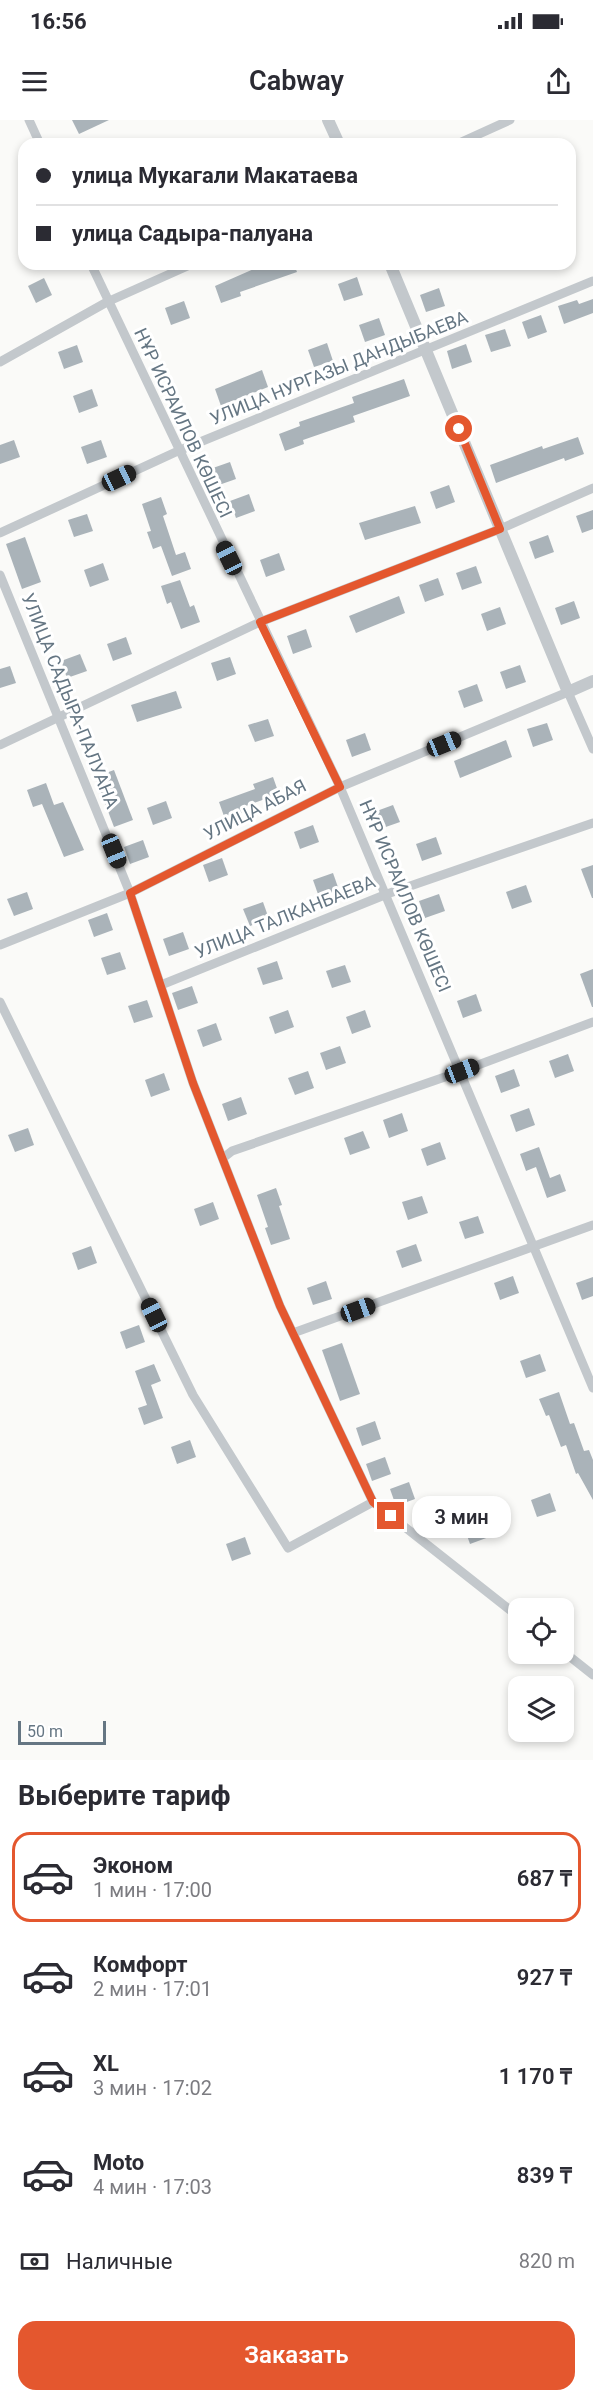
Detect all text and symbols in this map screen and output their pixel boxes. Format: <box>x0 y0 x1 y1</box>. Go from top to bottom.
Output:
text: 16:56 <box>30 9 87 34</box>
icon: menu <box>18 65 51 98</box>
text: Cabway <box>249 65 344 97</box>
icon: share <box>542 65 575 98</box>
text: улица Мукагали Макатаева <box>72 163 358 188</box>
text: улица Садыра-палуана <box>72 221 313 246</box>
street label: УЛИЦА НУРГАЗЫ ДАНДЫБАЕВА <box>207 306 471 429</box>
street label: НҰР ИСРАИЛОВ КӨШЕСІ <box>130 325 237 521</box>
route start <box>445 415 472 442</box>
car <box>99 462 139 494</box>
car <box>213 538 245 578</box>
street label: УЛИЦА САДЫРА-ПАЛУАНА <box>18 590 123 812</box>
car <box>424 729 464 759</box>
street label: УЛИЦА АБАЯ <box>200 775 310 844</box>
street label: НҰР ИСРАИЛОВ КӨШЕСІ <box>355 797 456 995</box>
car <box>99 831 129 871</box>
street label: УЛИЦА ТАЛКАНБАЕВА <box>192 871 378 962</box>
car <box>442 1056 482 1086</box>
car <box>138 1295 170 1335</box>
car <box>338 1295 378 1325</box>
callout: 3 мин <box>412 1495 511 1537</box>
route end <box>377 1502 404 1529</box>
text: 3 мин <box>434 1505 489 1529</box>
map controls <box>508 1598 574 1742</box>
button: locate <box>508 1598 574 1664</box>
button: layers <box>508 1676 574 1742</box>
scale bar <box>18 1718 106 1746</box>
text: 50 m <box>27 1722 63 1741</box>
text: Выберите тариф <box>18 1780 230 1812</box>
icon: car <box>21 1850 75 1904</box>
text: Эконом <box>93 1853 173 1878</box>
text: 687 ₸ <box>517 1866 572 1891</box>
text: 1 мин · 17:00 <box>93 1878 212 1902</box>
icon: car <box>21 1949 75 2003</box>
text: Комфорт <box>93 1952 188 1977</box>
text: 927 ₸ <box>517 1965 572 1990</box>
text: 2 мин · 17:01 <box>93 1977 212 2001</box>
icon: car <box>21 2048 75 2102</box>
text: XL <box>93 2051 119 2076</box>
text: 1 170 ₸ <box>499 2064 572 2089</box>
text: 3 мин · 17:02 <box>93 2076 212 2100</box>
icon: car <box>21 2147 75 2201</box>
text: Moto <box>93 2150 144 2175</box>
text: 839 ₸ <box>517 2163 572 2188</box>
text: 4 мин · 17:03 <box>93 2175 212 2199</box>
icon: cash <box>18 2245 51 2278</box>
text: Наличные <box>66 2249 172 2274</box>
text: 820 m <box>519 2249 575 2273</box>
button: Заказать <box>18 2321 575 2390</box>

